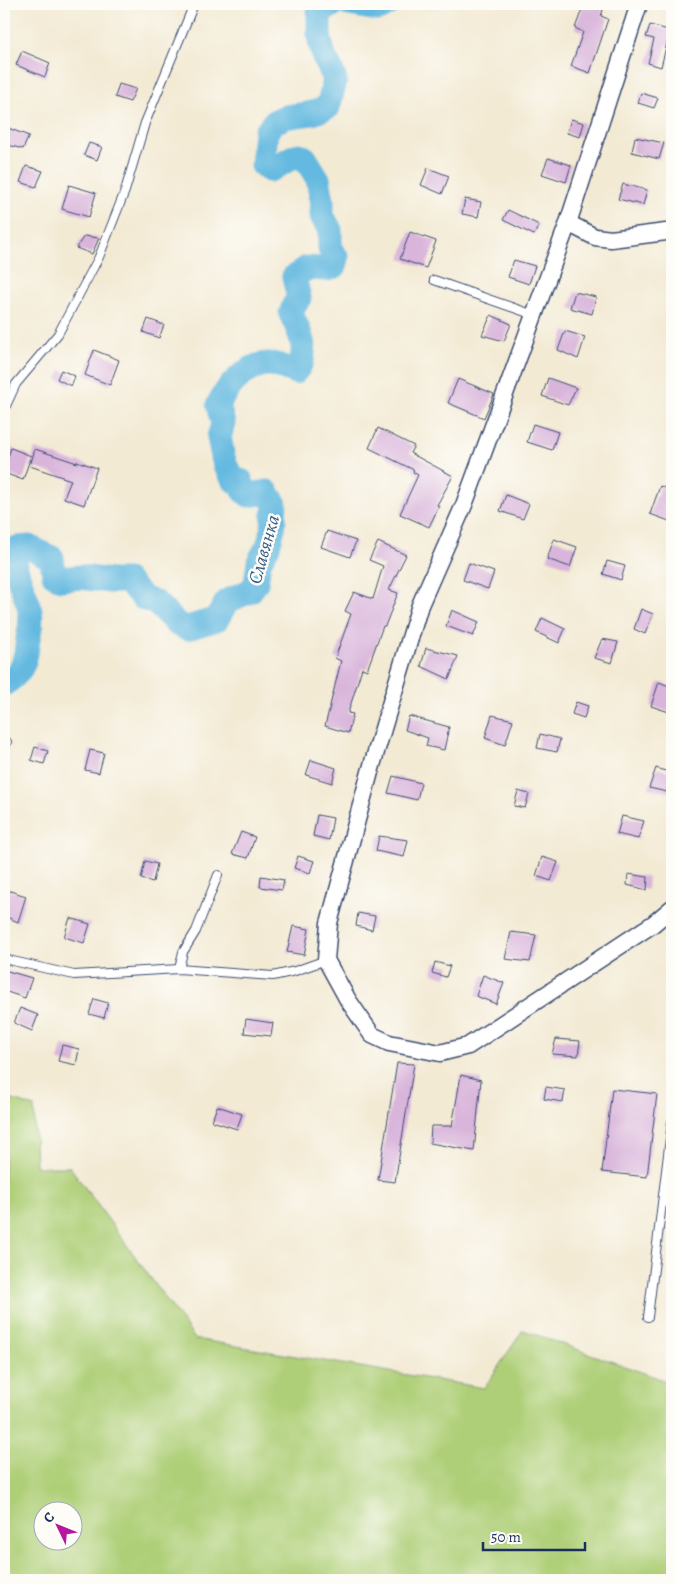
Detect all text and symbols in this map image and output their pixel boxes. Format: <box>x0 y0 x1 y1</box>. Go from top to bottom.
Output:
water label: Славянка <box>242 512 286 587</box>
north arrow <box>32 1502 82 1552</box>
text: С <box>39 1508 59 1527</box>
scale bar <box>483 1519 586 1551</box>
text: 50 m <box>491 1527 521 1547</box>

